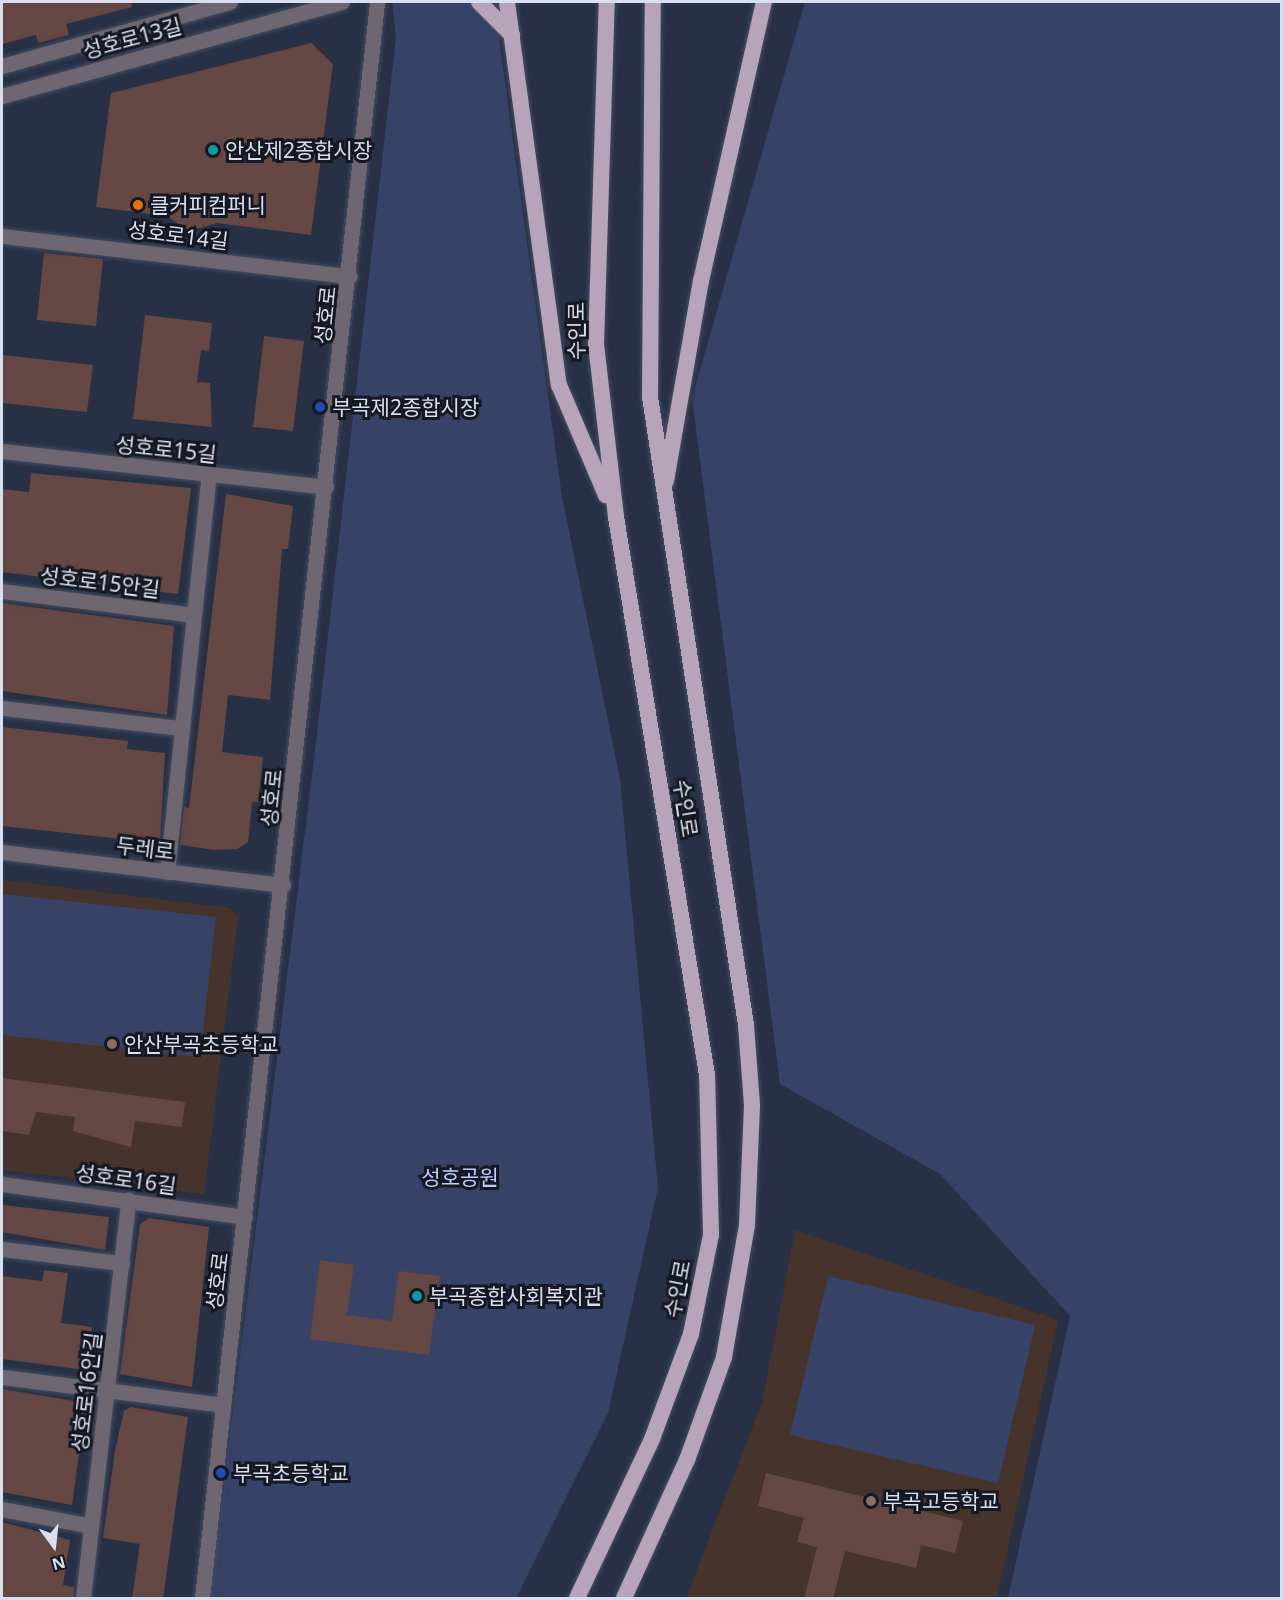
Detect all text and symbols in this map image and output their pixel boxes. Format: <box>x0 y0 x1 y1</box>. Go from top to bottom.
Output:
street label: 성호로13길 <box>80 13 184 63</box>
place label: 안산제2종합시장 <box>225 137 372 163</box>
marker: 안산제2종합시장 <box>206 143 220 157</box>
place label: 클커피컴퍼니 <box>150 192 266 218</box>
marker: 클커피컴퍼니 <box>131 198 145 212</box>
street label: 성호로14길 <box>126 216 230 254</box>
street label: 성호로 <box>309 285 341 345</box>
street label: 수인로 <box>563 302 589 360</box>
place label: 부곡제2종합시장 <box>332 394 479 420</box>
marker: 부곡제2종합시장 <box>313 400 327 414</box>
street label: 성호로15길 <box>114 431 218 467</box>
street label: 성호로15안길 <box>39 562 161 602</box>
street label: 성호로 <box>255 768 287 828</box>
street label: 수인로 <box>669 777 703 839</box>
street label: 두레로 <box>115 832 175 864</box>
place label: 안산부곡초등학교 <box>124 1031 279 1057</box>
marker: 안산부곡초등학교 <box>105 1037 119 1051</box>
street label: 성호로16길 <box>74 1159 178 1199</box>
park label: 성호공원 <box>421 1164 499 1190</box>
street label: 성호로 <box>201 1251 233 1311</box>
street label: 수인로 <box>659 1258 695 1320</box>
place label: 부곡종합사회복지관 <box>429 1283 603 1309</box>
marker: 부곡종합사회복지관 <box>410 1289 424 1303</box>
street label: 성호로16안길 <box>66 1331 106 1453</box>
place label: 부곡초등학교 <box>233 1460 349 1486</box>
marker: 부곡초등학교 <box>214 1466 228 1480</box>
place label: 부곡고등학교 <box>883 1488 999 1514</box>
marker: 부곡고등학교 <box>864 1494 878 1508</box>
north arrow <box>24 1516 84 1576</box>
text: N <box>50 1551 68 1576</box>

